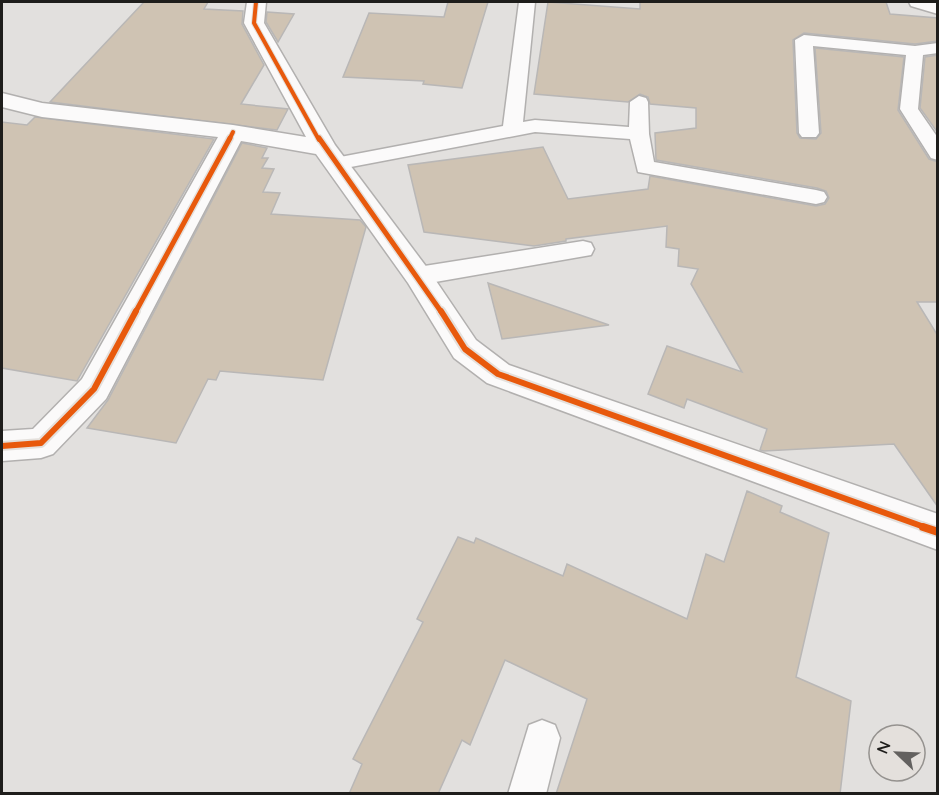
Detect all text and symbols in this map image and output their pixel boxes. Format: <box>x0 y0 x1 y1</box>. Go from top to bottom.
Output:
north arrow <box>867 723 927 783</box>
text: N <box>872 738 895 756</box>

